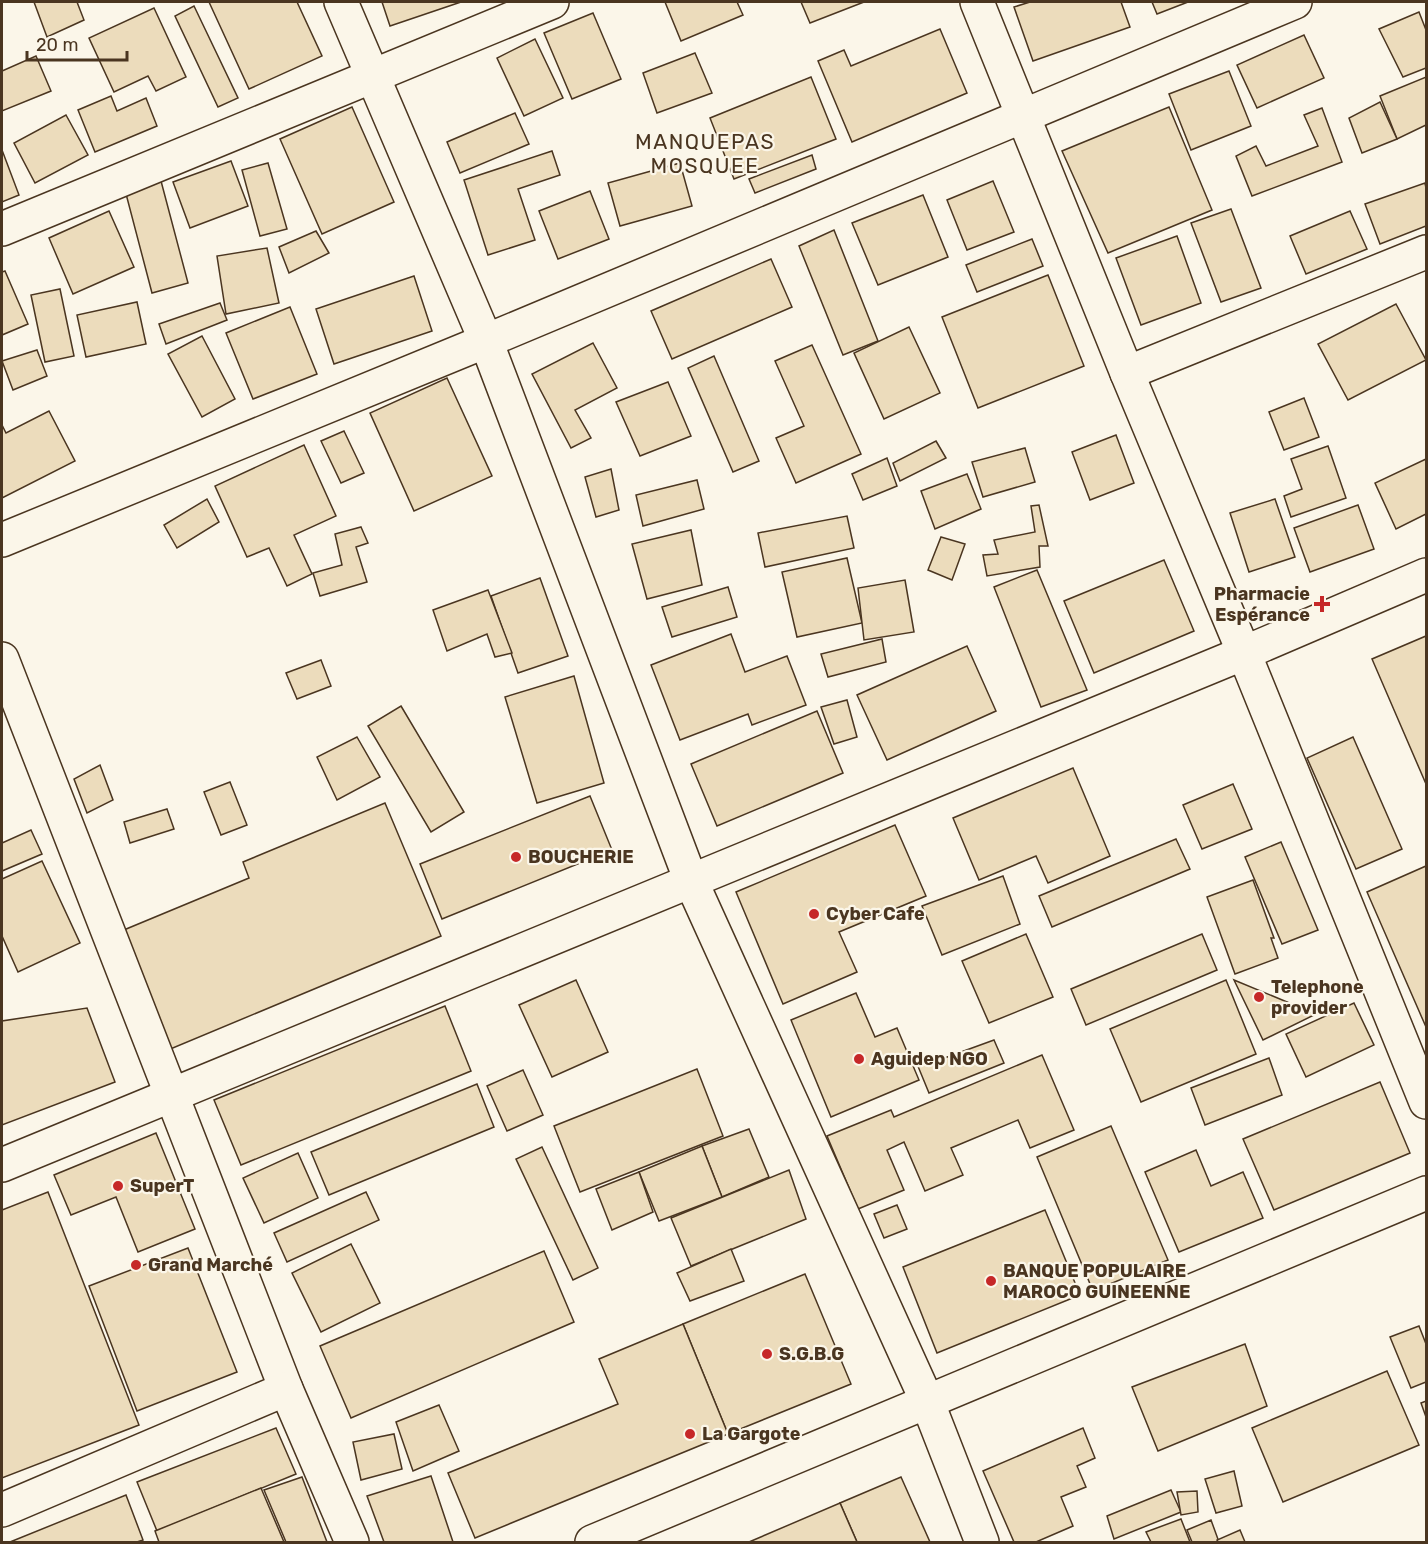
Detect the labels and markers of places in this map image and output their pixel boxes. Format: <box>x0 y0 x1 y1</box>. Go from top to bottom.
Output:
place label: Pharmacie Espérance <box>1214 583 1310 626</box>
marker: Pharmacie Espérance <box>1315 597 1329 611</box>
place label: BOUCHERIE <box>528 846 634 868</box>
marker: BOUCHERIE <box>509 850 523 864</box>
place label: Cyber Cafe <box>826 903 925 925</box>
marker: Cyber Cafe <box>807 907 821 921</box>
place label: Telephone provider <box>1271 976 1364 1019</box>
marker: Telephone provider <box>1252 990 1266 1004</box>
place label: Aguidep NGO <box>871 1048 988 1070</box>
marker: Aguidep NGO <box>852 1052 866 1066</box>
place label: SuperT <box>130 1175 194 1197</box>
marker: SuperT <box>111 1179 125 1193</box>
place label: Grand Marché <box>148 1254 273 1276</box>
marker: Grand Marché <box>129 1258 143 1272</box>
place label: BANQUE POPULAIRE MAROCO GUINEENNE <box>1003 1260 1190 1303</box>
marker: BANQUE POPULAIRE MAROCO GUINEENNE <box>984 1274 998 1288</box>
place label: S.G.B.G <box>779 1343 844 1365</box>
marker: S.G.B.G <box>760 1347 774 1361</box>
place label: La Gargote <box>702 1423 801 1445</box>
marker: La Gargote <box>683 1427 697 1441</box>

